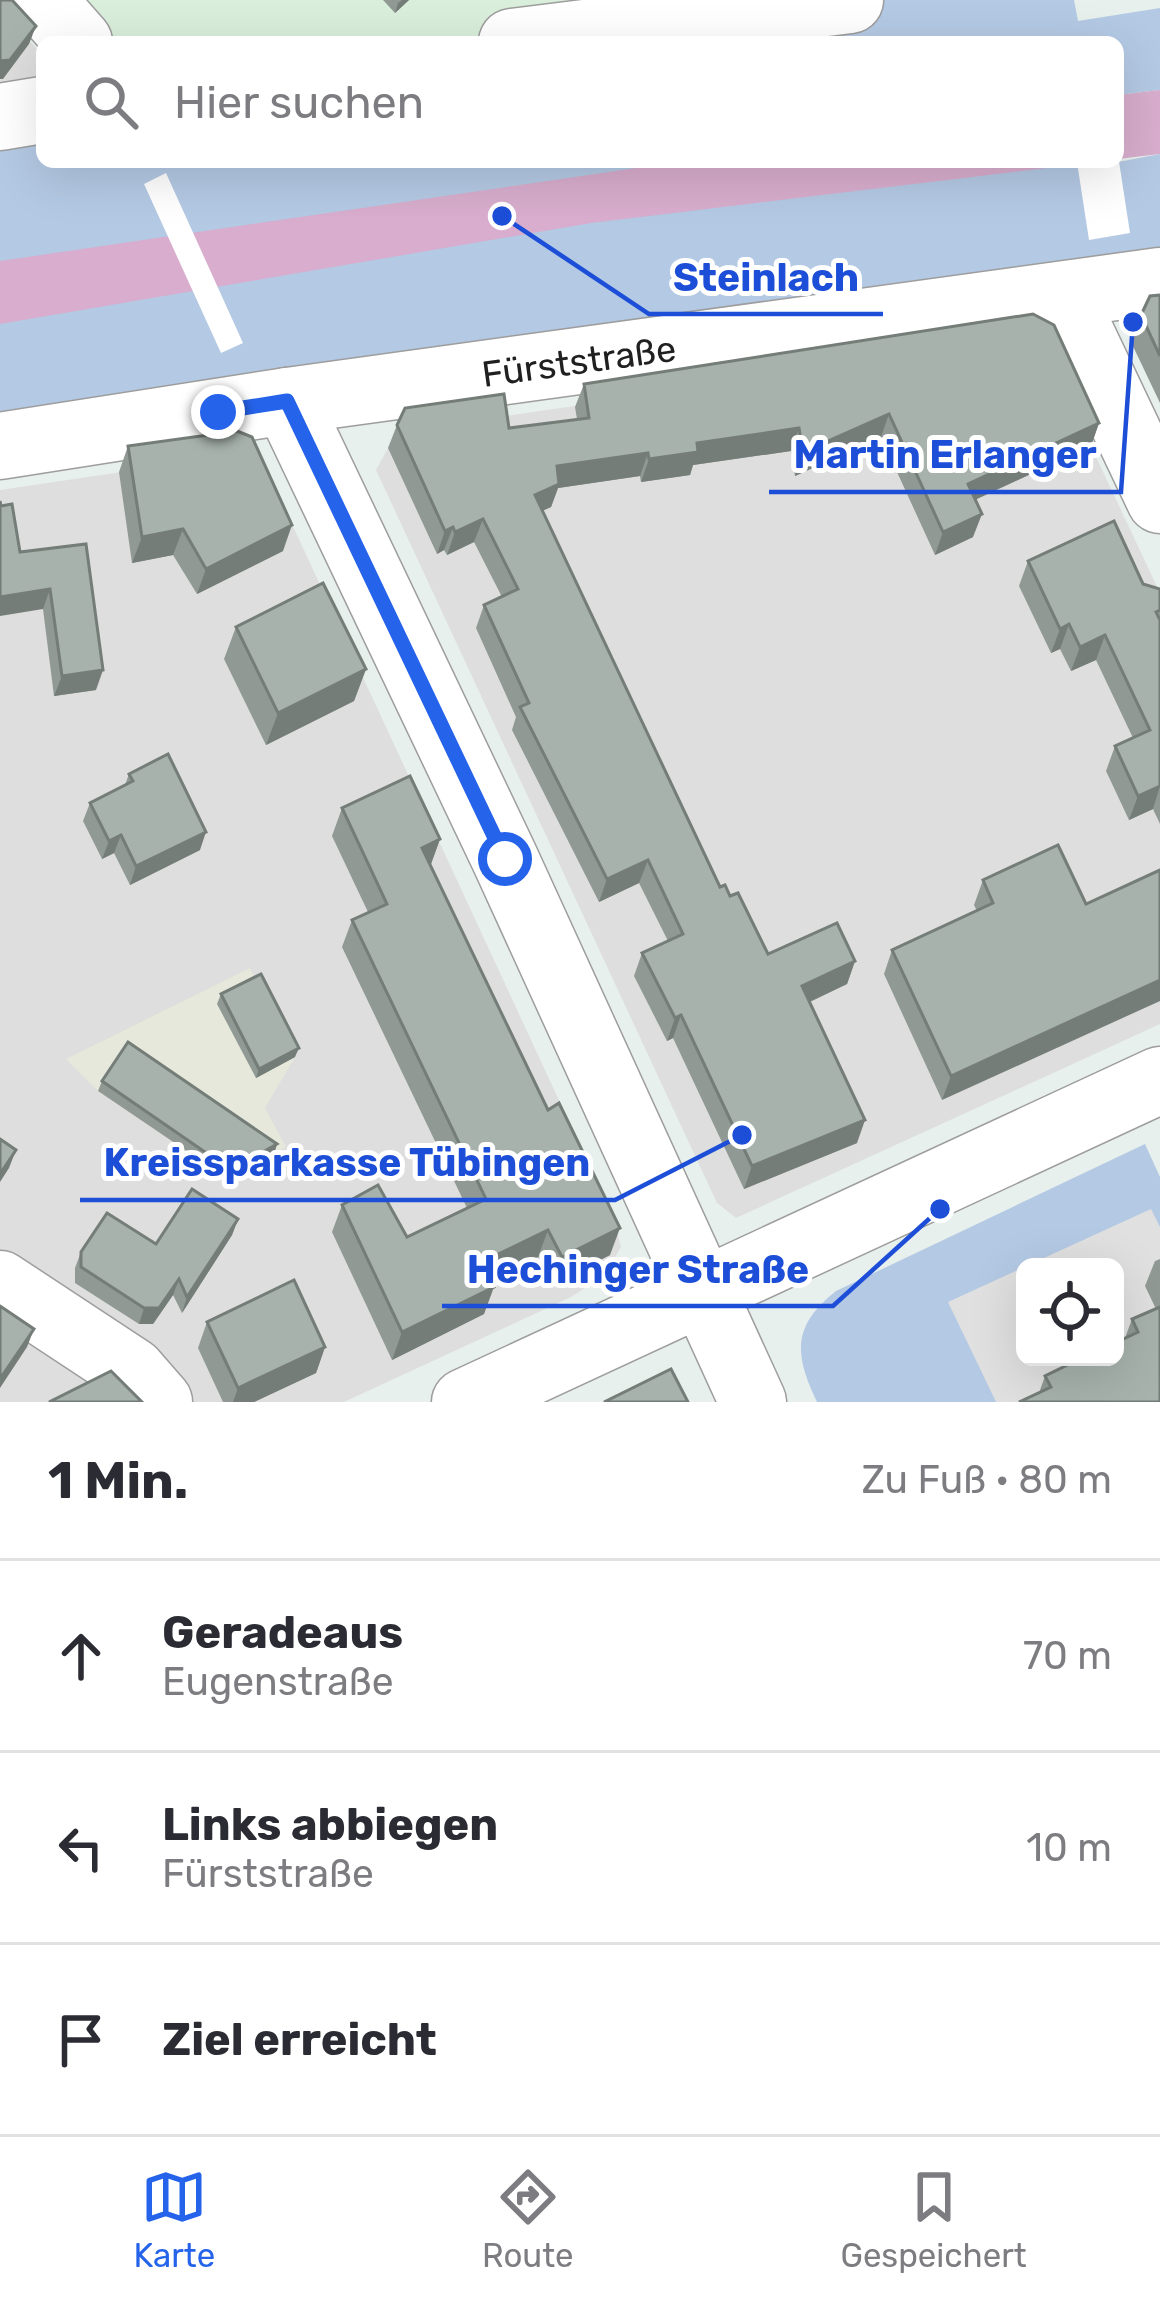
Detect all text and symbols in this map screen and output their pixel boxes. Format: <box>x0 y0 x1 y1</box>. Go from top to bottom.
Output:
search box <box>36 36 1124 168</box>
icon: search <box>78 69 144 135</box>
text: Hier suchen <box>174 76 424 129</box>
callout: Steinlach <box>649 239 883 314</box>
text: Steinlach <box>673 255 859 301</box>
street label: Fürststraße <box>479 327 679 396</box>
route end <box>191 385 245 439</box>
callout: Martin Erlanger <box>769 417 1121 492</box>
text: Martin Erlanger <box>793 432 1097 478</box>
route start <box>478 832 532 886</box>
callout: Kreissparkasse Tübingen <box>80 1125 615 1200</box>
text: Kreissparkasse Tübingen <box>104 1140 590 1186</box>
callout: Hechinger Straße <box>442 1231 833 1306</box>
text: Hechinger Straße <box>467 1247 809 1293</box>
map controls <box>1016 1258 1124 1366</box>
button: locate <box>1016 1258 1124 1366</box>
text: 1 Min. <box>48 1450 188 1511</box>
text: Zu Fuß · 80 m <box>862 1457 1112 1503</box>
text: Geradeaus <box>162 1606 403 1659</box>
icon: ahead <box>48 1623 114 1689</box>
text: 70 m <box>1023 1633 1112 1679</box>
text: Eugenstraße <box>162 1659 394 1705</box>
text: Links abbiegen <box>162 1798 498 1851</box>
icon: left <box>48 1815 114 1881</box>
text: 10 m <box>1026 1825 1112 1871</box>
text: Fürststraße <box>162 1851 374 1897</box>
icon: arrive <box>48 2007 114 2073</box>
text: Ziel erreicht <box>162 2013 437 2066</box>
tab: Karte <box>133 2164 215 2275</box>
tab: Route <box>482 2164 574 2275</box>
tab: Gespeichert <box>840 2164 1027 2275</box>

